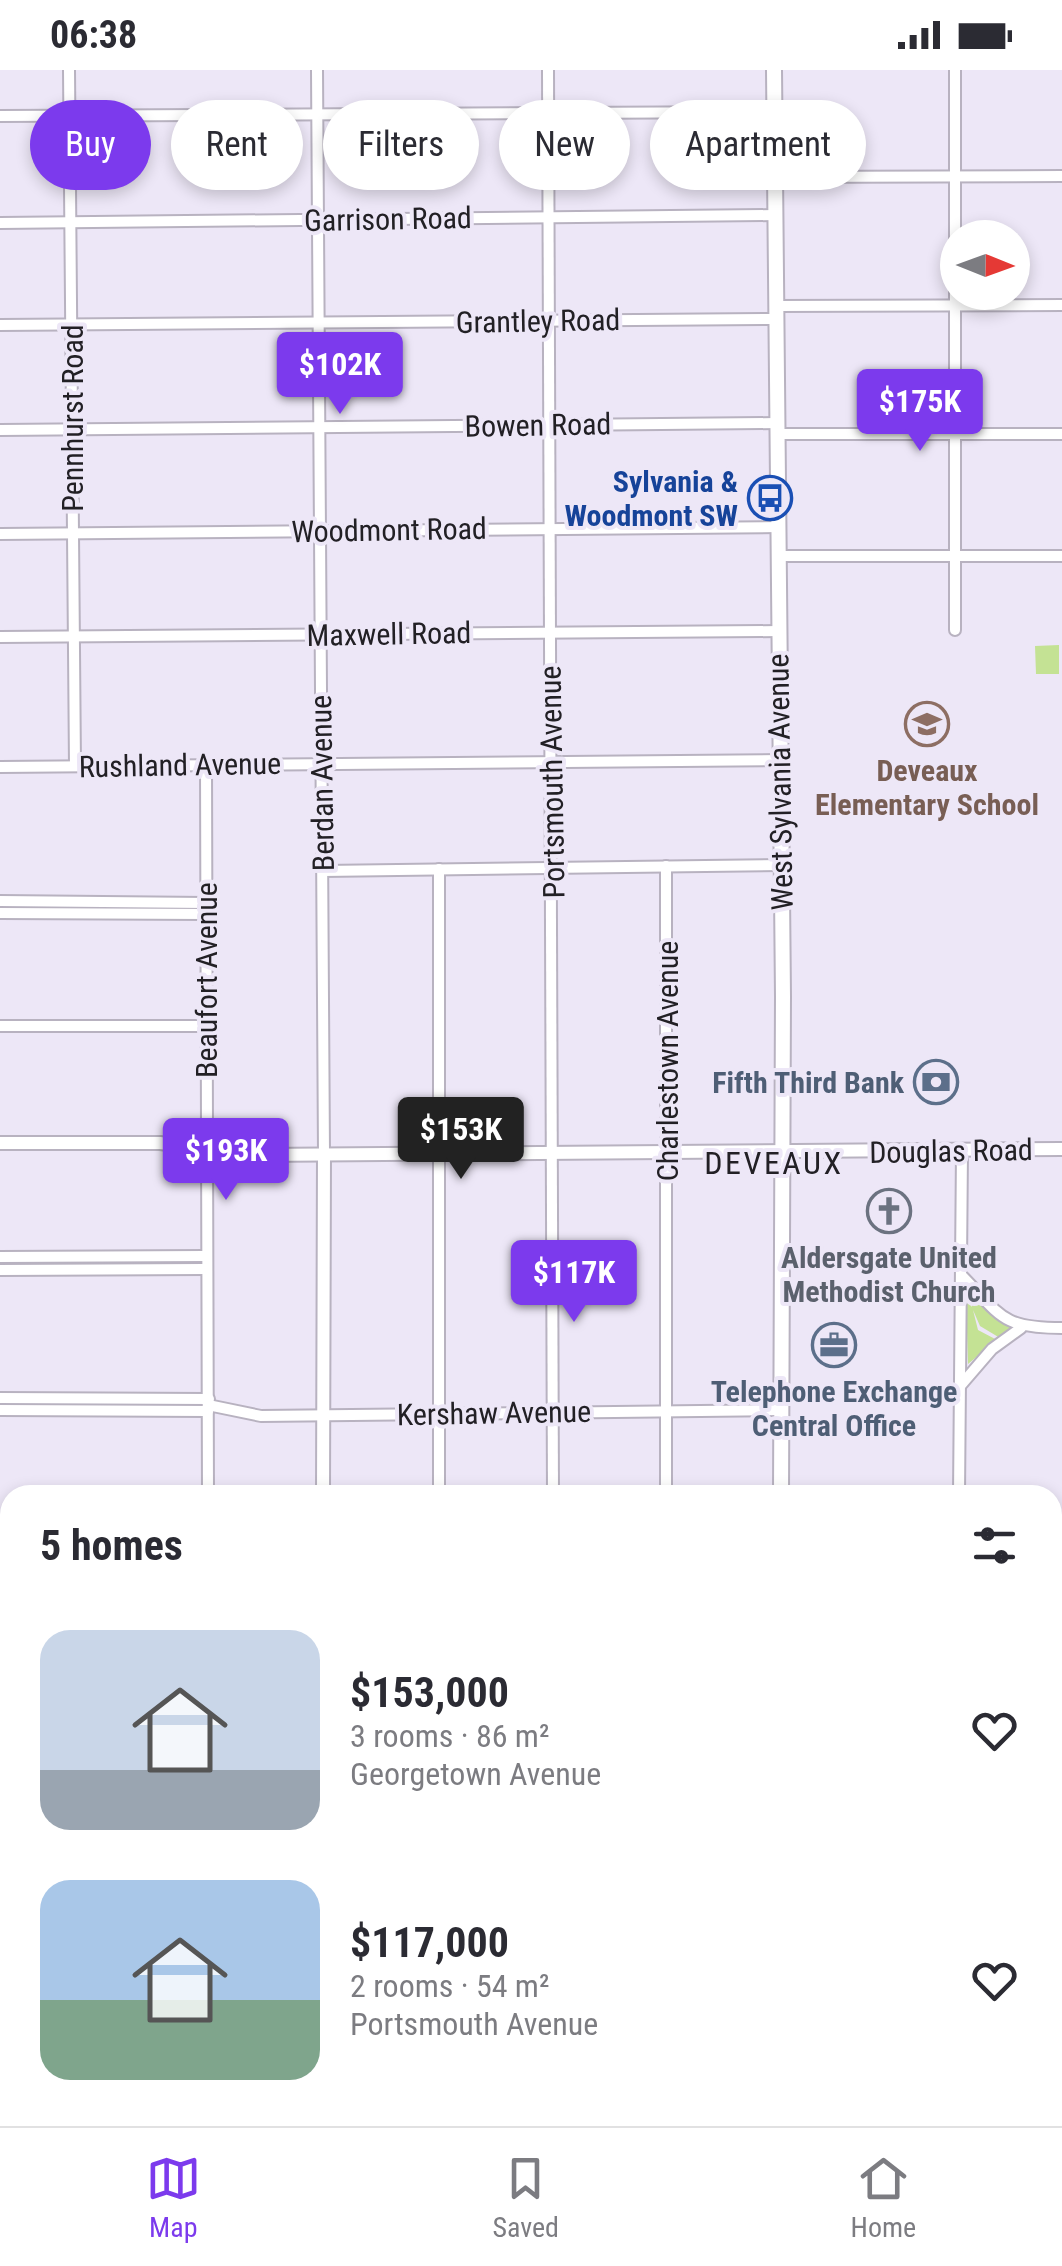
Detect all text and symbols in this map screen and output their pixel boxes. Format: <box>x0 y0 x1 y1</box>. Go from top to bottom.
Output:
text: 06:38 <box>50 13 137 57</box>
chip: Buy <box>30 100 151 190</box>
chip: Rent <box>171 100 303 190</box>
chip: Filters <box>323 100 479 190</box>
chip: New <box>499 100 630 190</box>
chip: Apartment <box>650 100 866 190</box>
street label: Garrison Road <box>304 200 472 238</box>
north arrow <box>940 220 1030 310</box>
map controls <box>940 220 1030 310</box>
street label: Grantley Road <box>455 302 621 340</box>
street label: Pennhurst Road <box>55 324 90 512</box>
pin: $102K <box>270 332 410 417</box>
text: $102K <box>299 345 381 383</box>
pin: $175K <box>850 369 990 454</box>
text: $175K <box>879 382 961 420</box>
street label: Bowen Road <box>464 406 612 444</box>
place label: Sylvania & Woodmont SW <box>565 464 738 533</box>
bus stop icon: Sylvania & Woodmont SW <box>747 475 793 521</box>
street label: Woodmont Road <box>291 511 487 549</box>
street label: Maxwell Road <box>306 615 472 653</box>
street label: West Sylvania Avenue <box>760 653 800 911</box>
street label: Portsmouth Avenue <box>532 665 572 899</box>
street label: Berdan Avenue <box>303 695 341 871</box>
school or university icon: Deveaux Elementary School <box>904 701 950 747</box>
street label: Rushland Avenue <box>78 746 282 784</box>
place label: Deveaux Elementary School <box>815 753 1039 822</box>
street label: Beaufort Avenue <box>189 882 224 1078</box>
street label: Charlestown Avenue <box>650 941 685 1181</box>
bank icon: Fifth Third Bank <box>913 1059 959 1105</box>
place label: Fifth Third Bank <box>712 1065 905 1100</box>
pin: $153K <box>391 1097 531 1182</box>
text: $153K <box>420 1110 502 1148</box>
pin: $193K <box>156 1118 296 1203</box>
text: $193K <box>185 1131 267 1169</box>
street label: Douglas Road <box>869 1132 1033 1170</box>
district label: DEVEAUX <box>704 1144 844 1182</box>
church icon: Aldersgate United Methodist Church <box>866 1188 912 1234</box>
pin: $117K <box>504 1240 644 1325</box>
place label: Aldersgate United Methodist Church <box>781 1240 997 1309</box>
text: $117K <box>533 1253 615 1291</box>
office icon: Telephone Exchange Central Office <box>811 1322 857 1368</box>
place label: Telephone Exchange Central Office <box>711 1374 957 1443</box>
street label: Kershaw Avenue <box>396 1394 592 1432</box>
icon: filters <box>967 1518 1022 1573</box>
text: 5 homes <box>40 1521 183 1570</box>
text: $153,000 <box>350 1668 509 1717</box>
icon: home <box>120 1670 240 1790</box>
icon: heart <box>967 1703 1022 1758</box>
text: 3 rooms · 86 m² <box>350 1717 549 1755</box>
text: Georgetown Avenue <box>350 1755 601 1793</box>
text: $117,000 <box>350 1918 509 1967</box>
icon: home <box>120 1920 240 2040</box>
icon: heart <box>967 1953 1022 2008</box>
text: 2 rooms · 54 m² <box>350 1967 549 2005</box>
text: Portsmouth Avenue <box>350 2005 598 2043</box>
tab: Map <box>146 2151 201 2244</box>
tab: Saved <box>492 2151 559 2244</box>
tab: Home <box>851 2151 916 2244</box>

